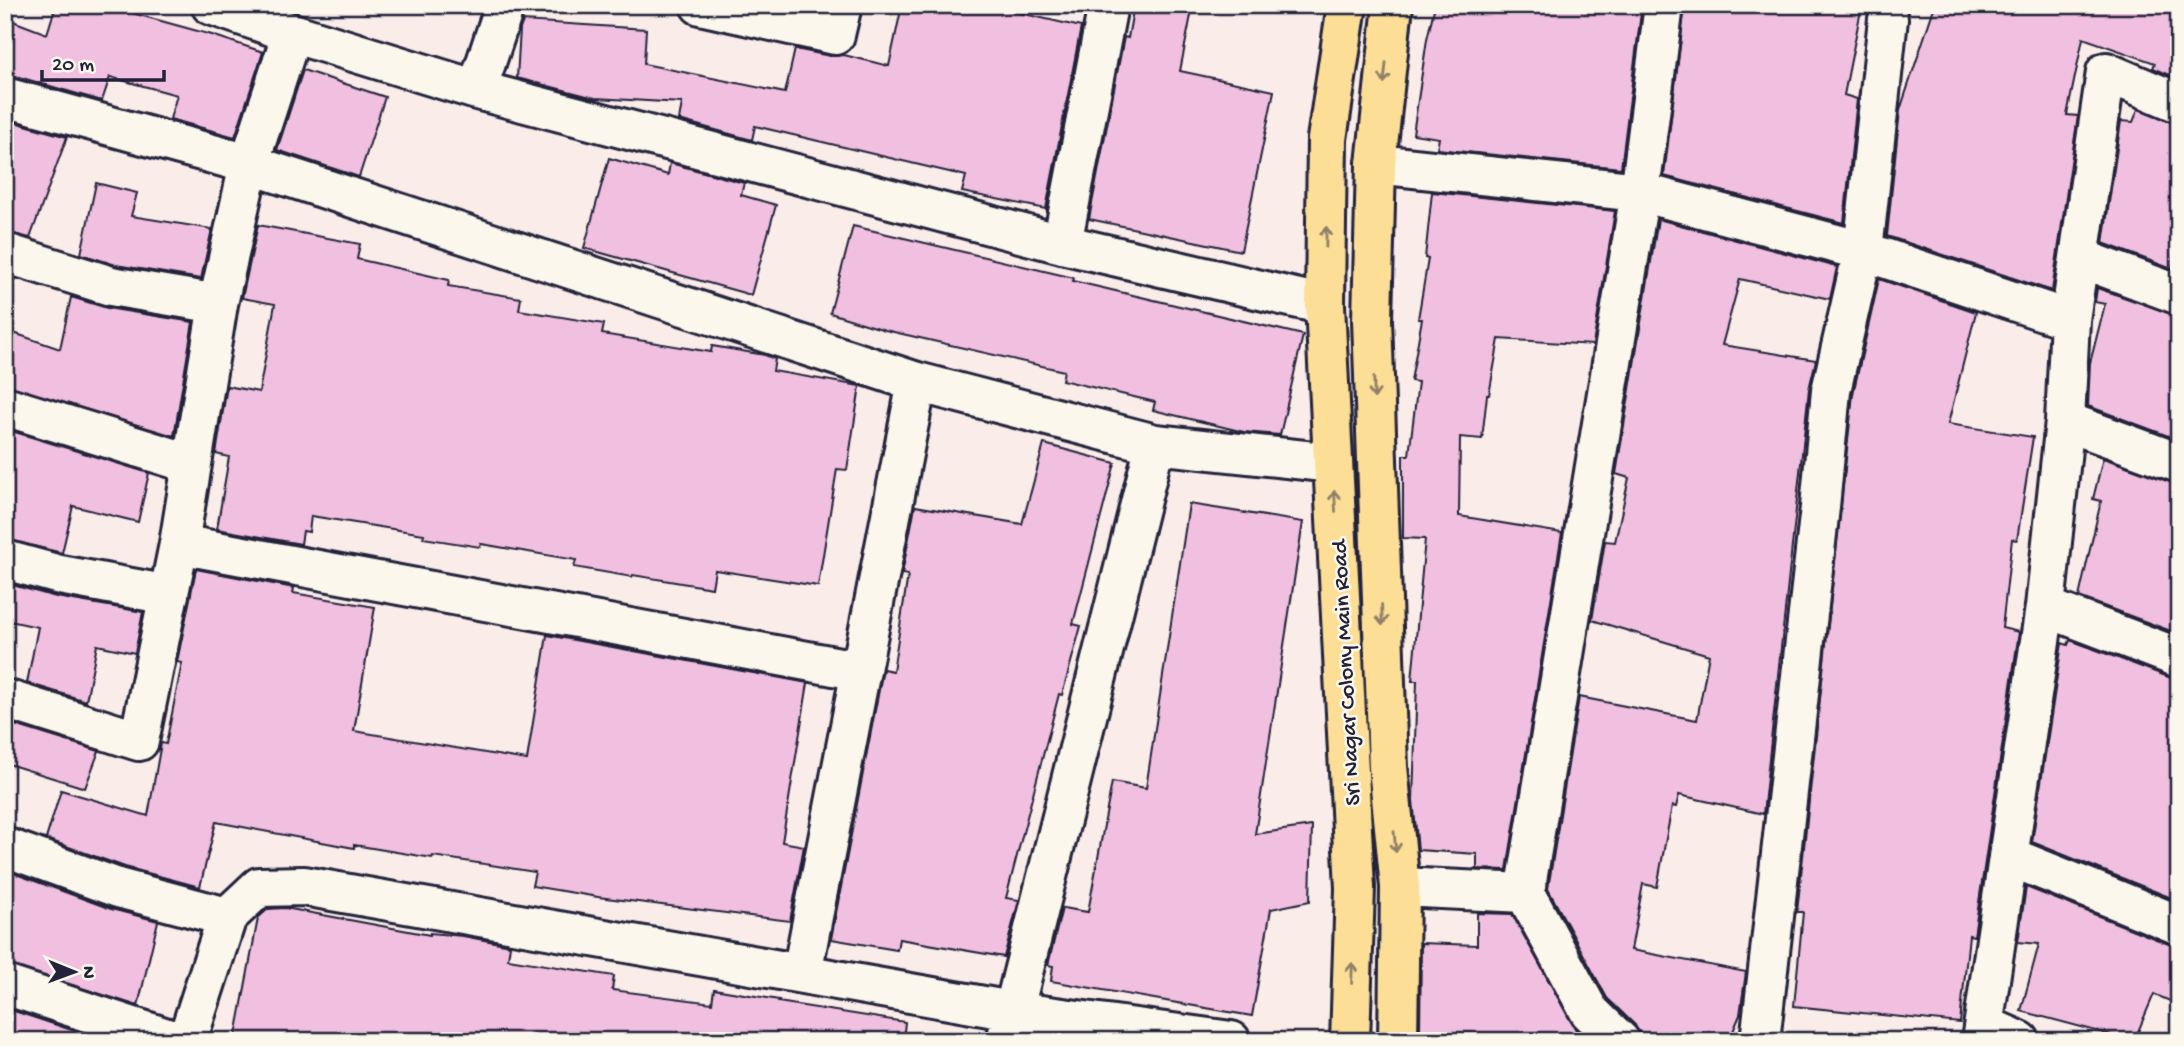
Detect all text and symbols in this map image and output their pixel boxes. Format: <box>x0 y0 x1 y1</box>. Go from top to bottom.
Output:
scale bar <box>42 38 164 82</box>
text: 20 m <box>52 54 94 79</box>
one-way arrow <box>1378 61 1391 84</box>
one-way arrow <box>1319 226 1333 249</box>
one-way arrow <box>1367 376 1381 399</box>
one-way arrow <box>1328 490 1341 512</box>
street label: Sri Nagar Colony Main Road <box>1327 538 1368 806</box>
one-way arrow <box>1376 604 1389 627</box>
one-way arrow <box>1389 831 1402 853</box>
north arrow <box>38 937 108 1007</box>
one-way arrow <box>1346 961 1359 984</box>
text: N <box>76 966 99 979</box>

